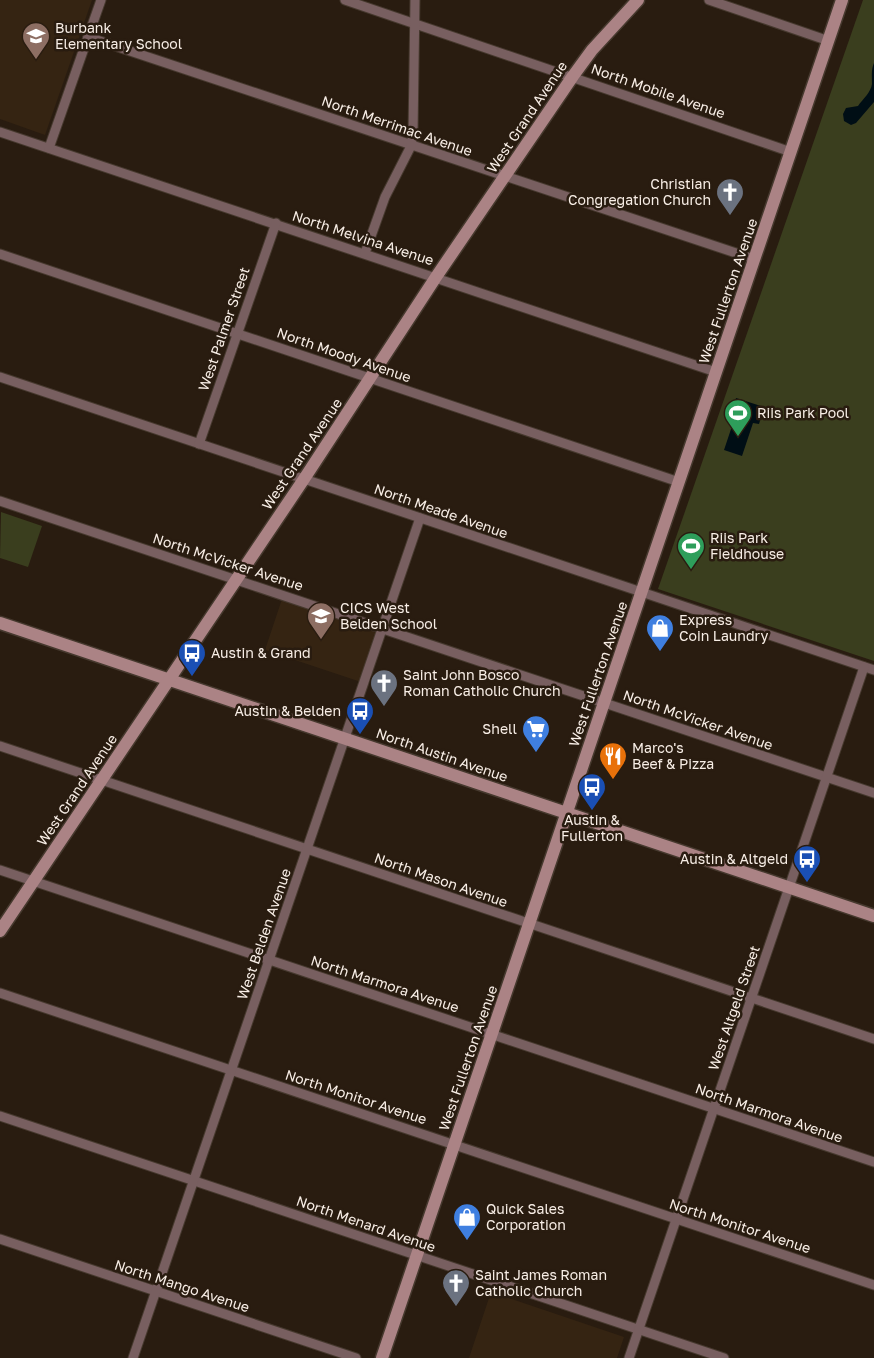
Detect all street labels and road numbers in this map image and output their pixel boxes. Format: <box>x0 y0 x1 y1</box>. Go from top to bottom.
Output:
street label: West Grand Avenue <box>483 58 570 176</box>
street label: North Mobile Avenue <box>589 60 727 121</box>
street label: North Merrimac Avenue <box>320 92 475 159</box>
street label: North Melvina Avenue <box>290 207 436 268</box>
street label: West Fullerton Avenue <box>695 216 760 366</box>
street label: West Palmer Street <box>194 265 253 393</box>
street label: North Moody Avenue <box>275 324 413 385</box>
street label: West Grand Avenue <box>258 395 345 513</box>
street label: North Meade Avenue <box>372 480 510 541</box>
street label: North McVicker Avenue <box>151 529 305 594</box>
street label: West Fullerton Avenue <box>565 599 630 749</box>
street label: North McVicker Avenue <box>621 686 775 753</box>
street label: North Austin Avenue <box>374 724 510 785</box>
street label: West Grand Avenue <box>33 731 120 849</box>
street label: North Mason Avenue <box>372 849 510 910</box>
street label: West Belden Avenue <box>233 866 294 1002</box>
street label: West Altgeld Street <box>704 943 763 1073</box>
street label: North Marmora Avenue <box>309 952 461 1016</box>
street label: West Fullerton Avenue <box>435 983 500 1133</box>
street label: North Monitor Avenue <box>283 1066 429 1127</box>
street label: North Marmora Avenue <box>693 1079 845 1146</box>
street label: North Menard Avenue <box>294 1192 438 1255</box>
street label: North Monitor Avenue <box>667 1195 813 1256</box>
street label: North Mango Avenue <box>112 1256 252 1315</box>

